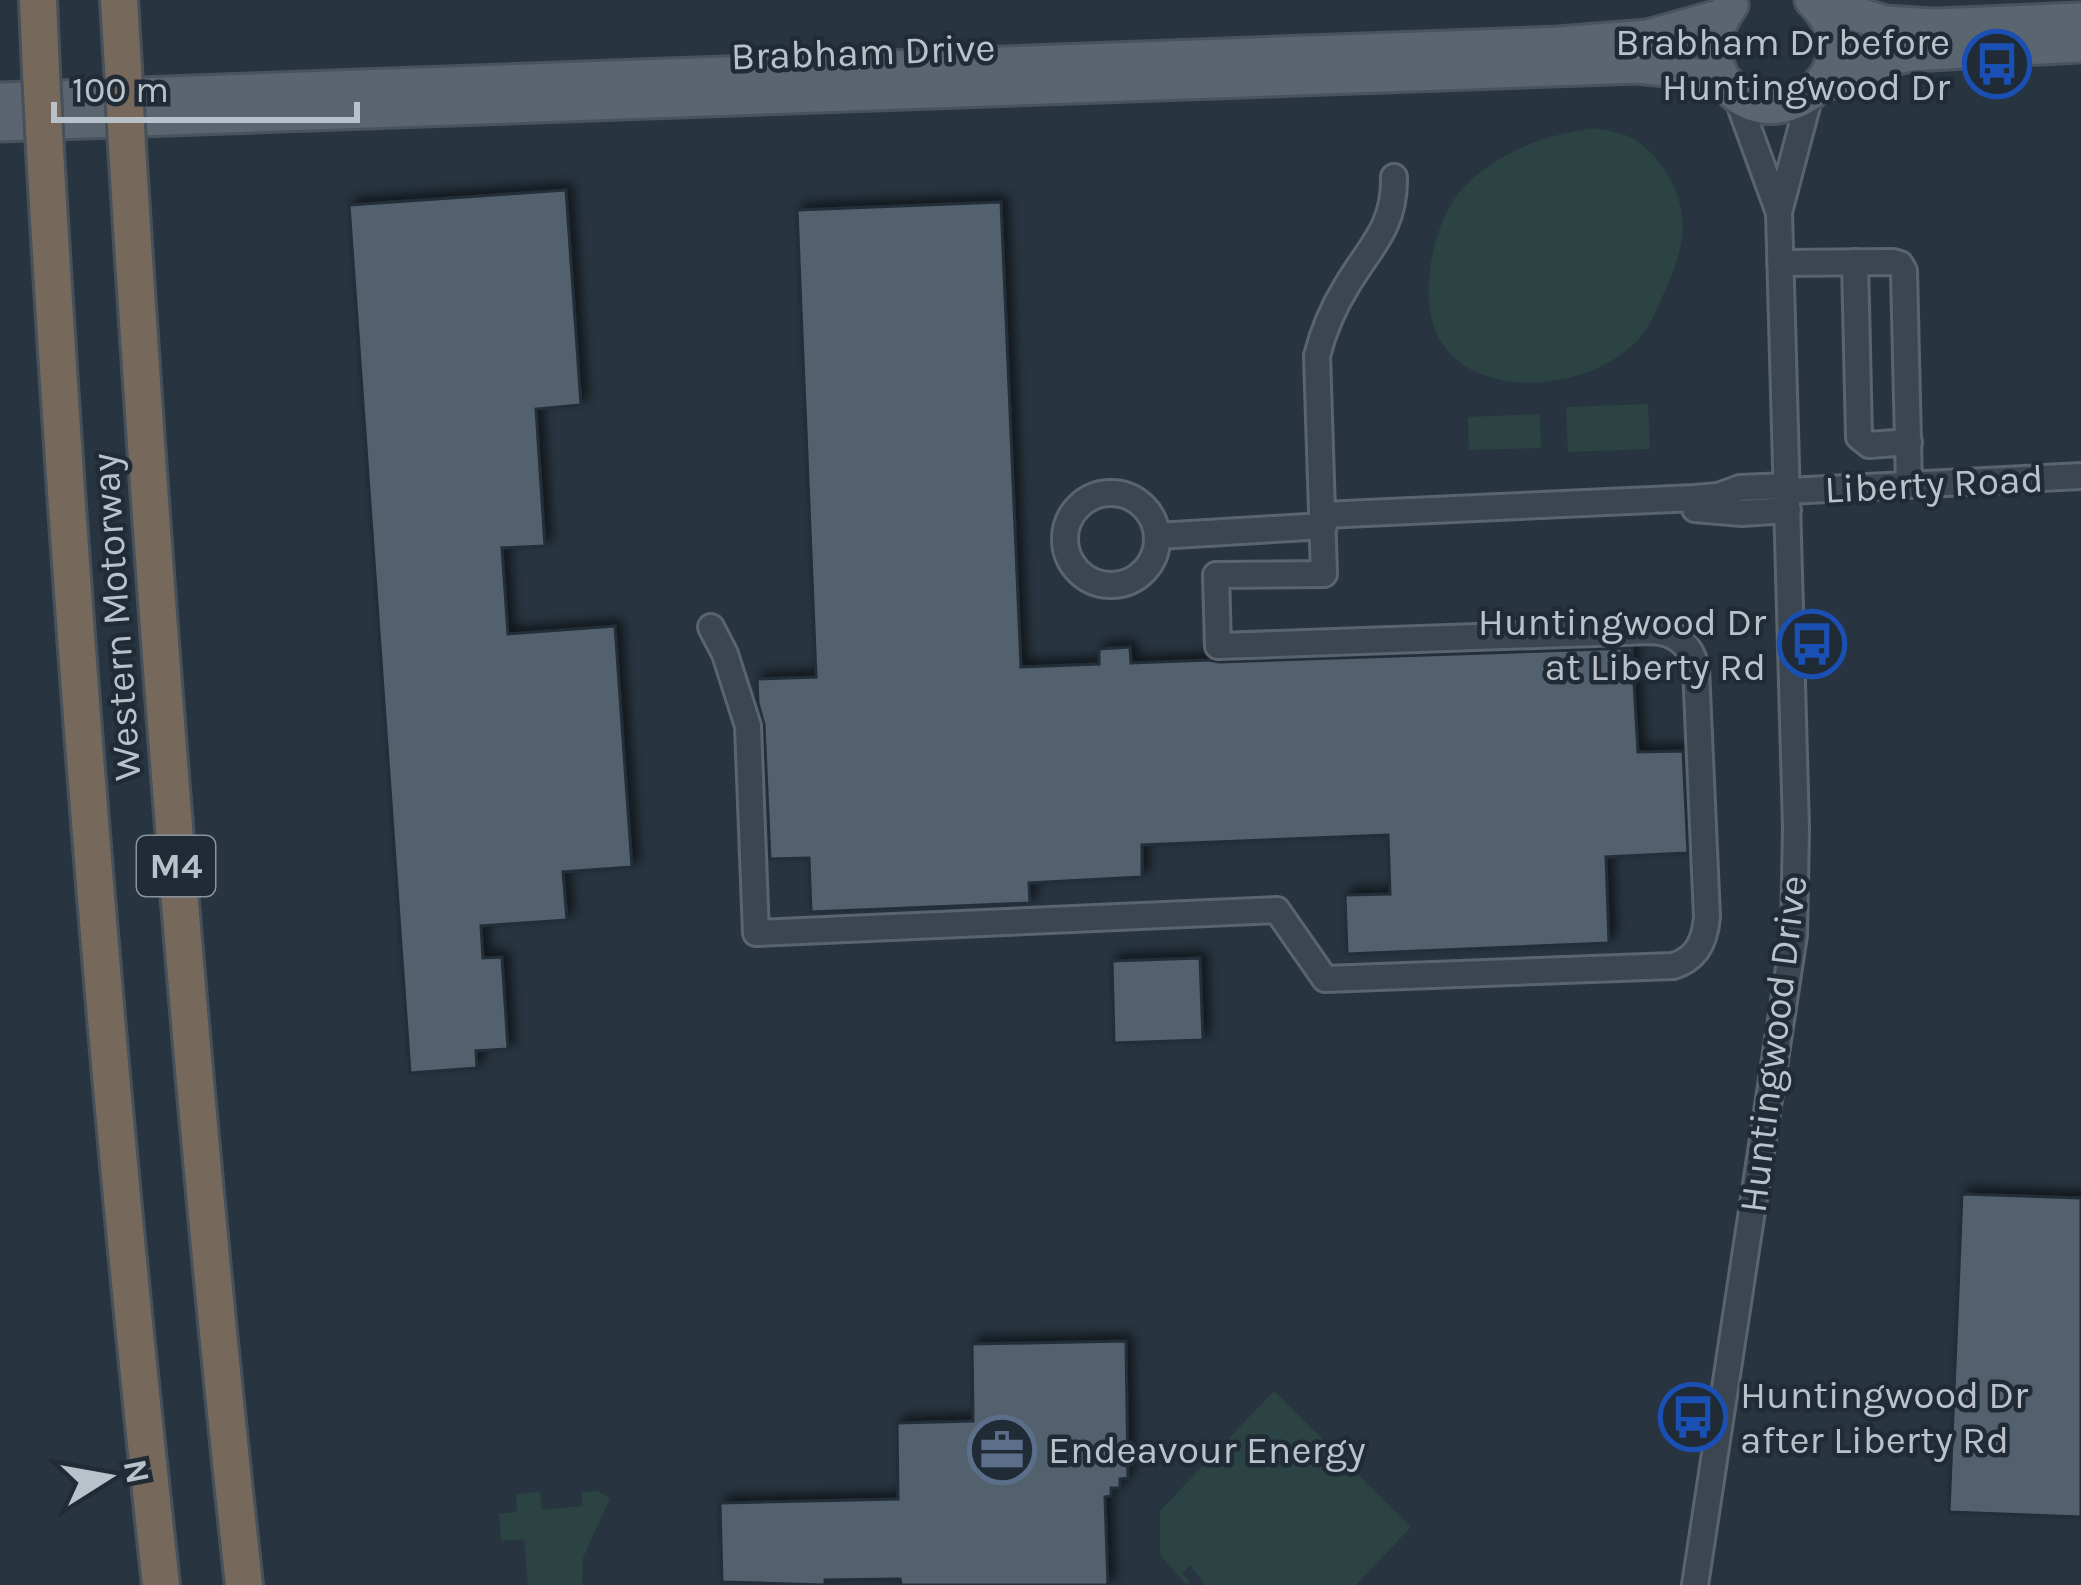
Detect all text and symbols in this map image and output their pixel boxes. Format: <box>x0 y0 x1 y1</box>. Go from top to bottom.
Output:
place label: Brabham Dr before Huntingwood Dr <box>1615 19 1951 110</box>
street label: Brabham Drive <box>730 24 996 80</box>
bus stop icon: Brabham Dr before Huntingwood Dr <box>1962 29 2032 99</box>
scale bar <box>54 48 357 122</box>
text: 100 m <box>72 69 169 111</box>
street label: Western Motorway <box>82 452 150 782</box>
street label: Liberty Road <box>1823 455 2045 513</box>
place label: Huntingwood Dr at Liberty Rd <box>1478 599 1767 690</box>
bus stop icon: Huntingwood Dr at Liberty Rd <box>1777 609 1847 679</box>
road number: M4 <box>137 836 215 896</box>
street label: Huntingwood Drive <box>1729 873 1817 1215</box>
place label: Huntingwood Dr after Liberty Rd <box>1740 1372 2029 1463</box>
bus stop icon: Huntingwood Dr after Liberty Rd <box>1658 1382 1728 1452</box>
office icon: Endeavour Energy <box>967 1415 1037 1485</box>
north arrow <box>48 1417 168 1537</box>
place label: Endeavour Energy <box>1048 1427 1366 1473</box>
text: N <box>116 1456 157 1487</box>

